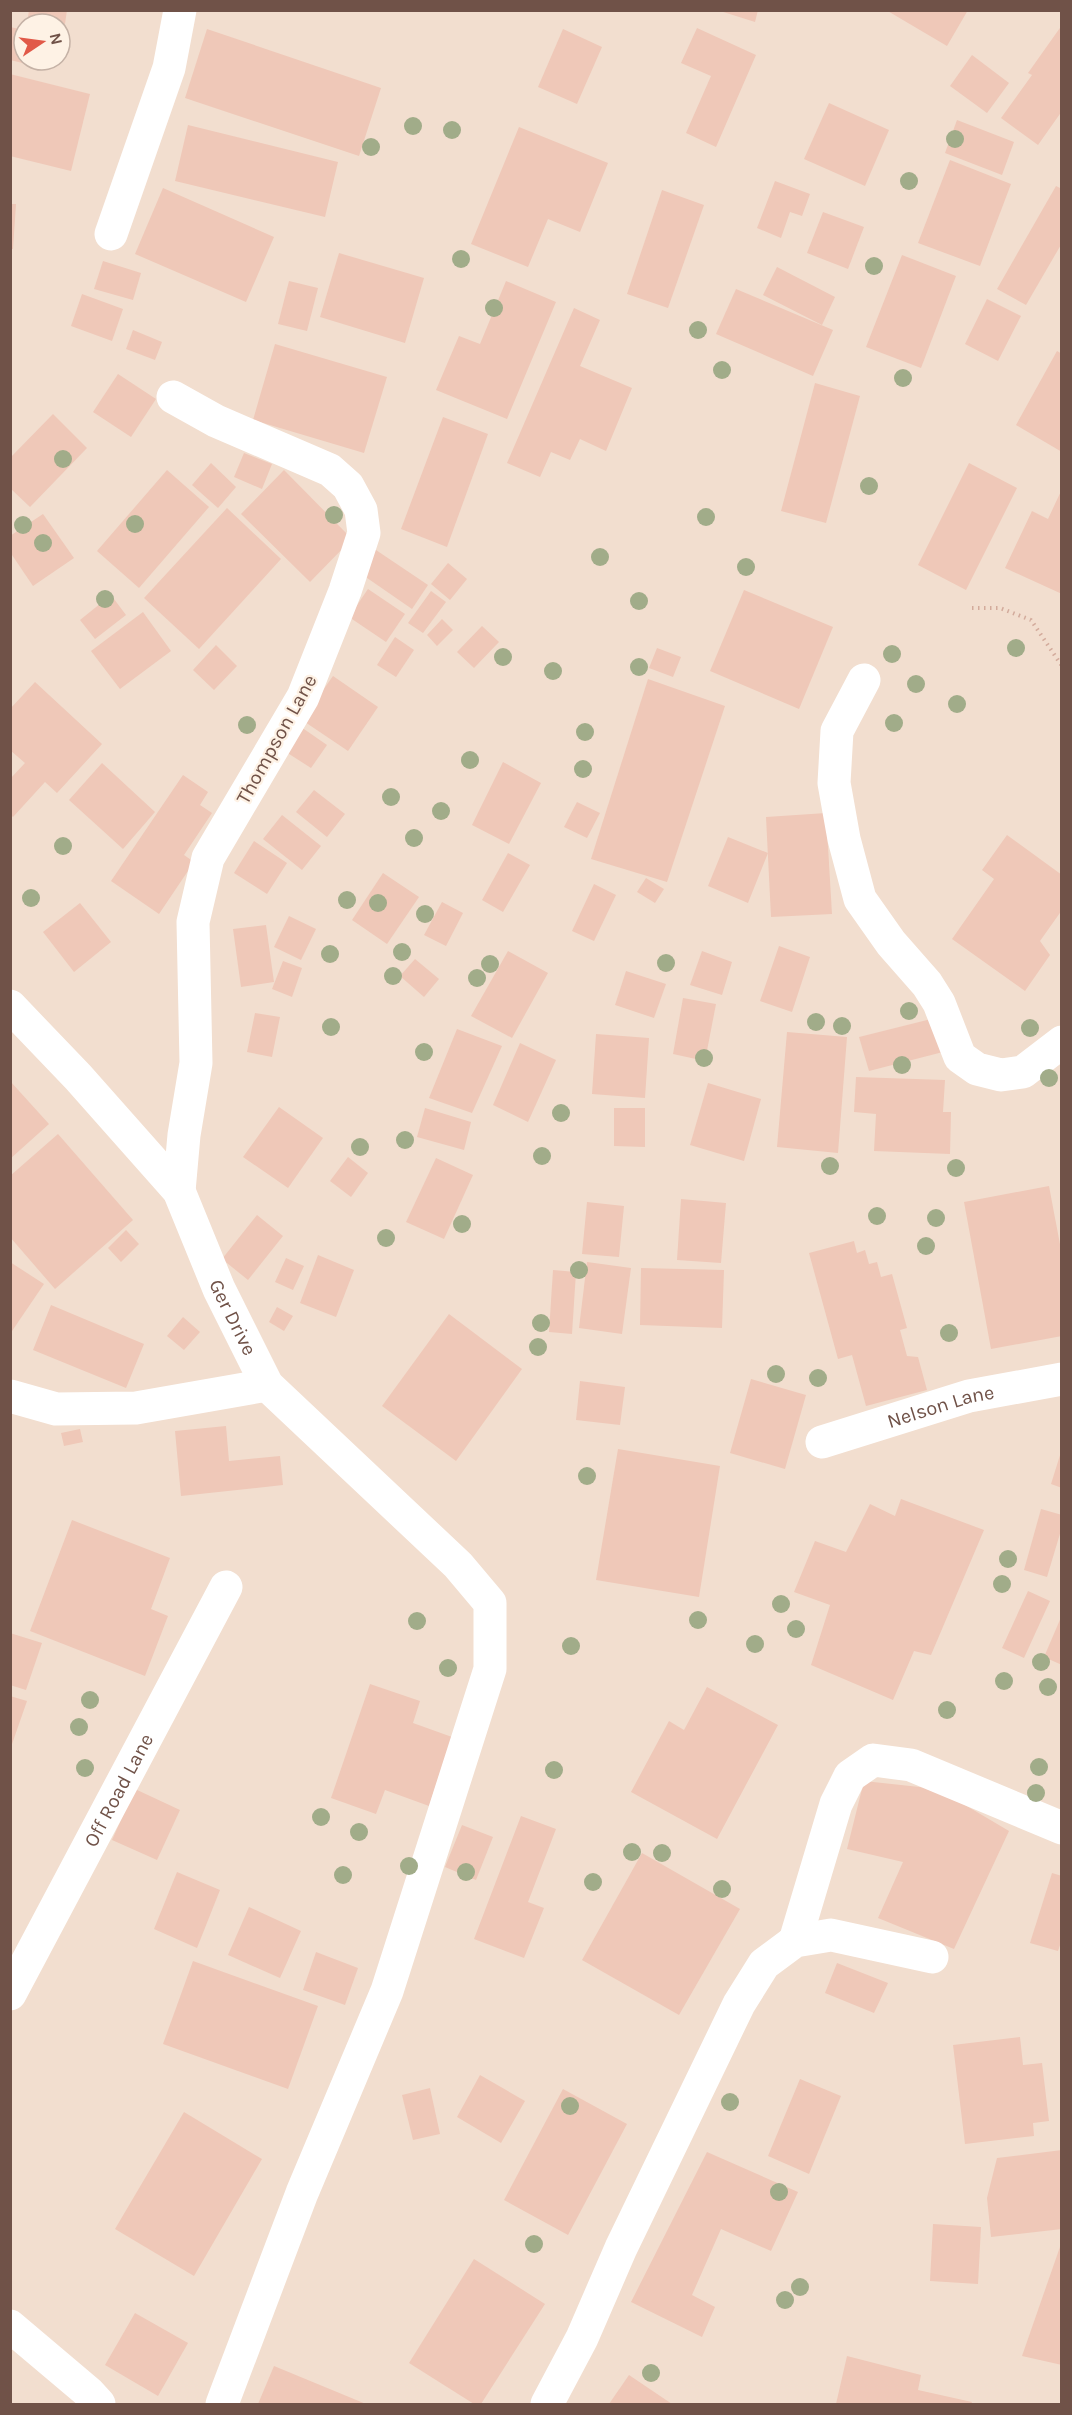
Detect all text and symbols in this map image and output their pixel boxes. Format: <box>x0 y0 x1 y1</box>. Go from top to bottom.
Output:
north arrow <box>12 12 72 72</box>
text: N <box>46 31 67 46</box>
street label: Thompson Lane <box>231 671 321 808</box>
street label: Ger Drive <box>204 1276 261 1359</box>
street label: Nelson Lane <box>884 1381 996 1433</box>
street label: Off Road Lane <box>79 1730 158 1851</box>

